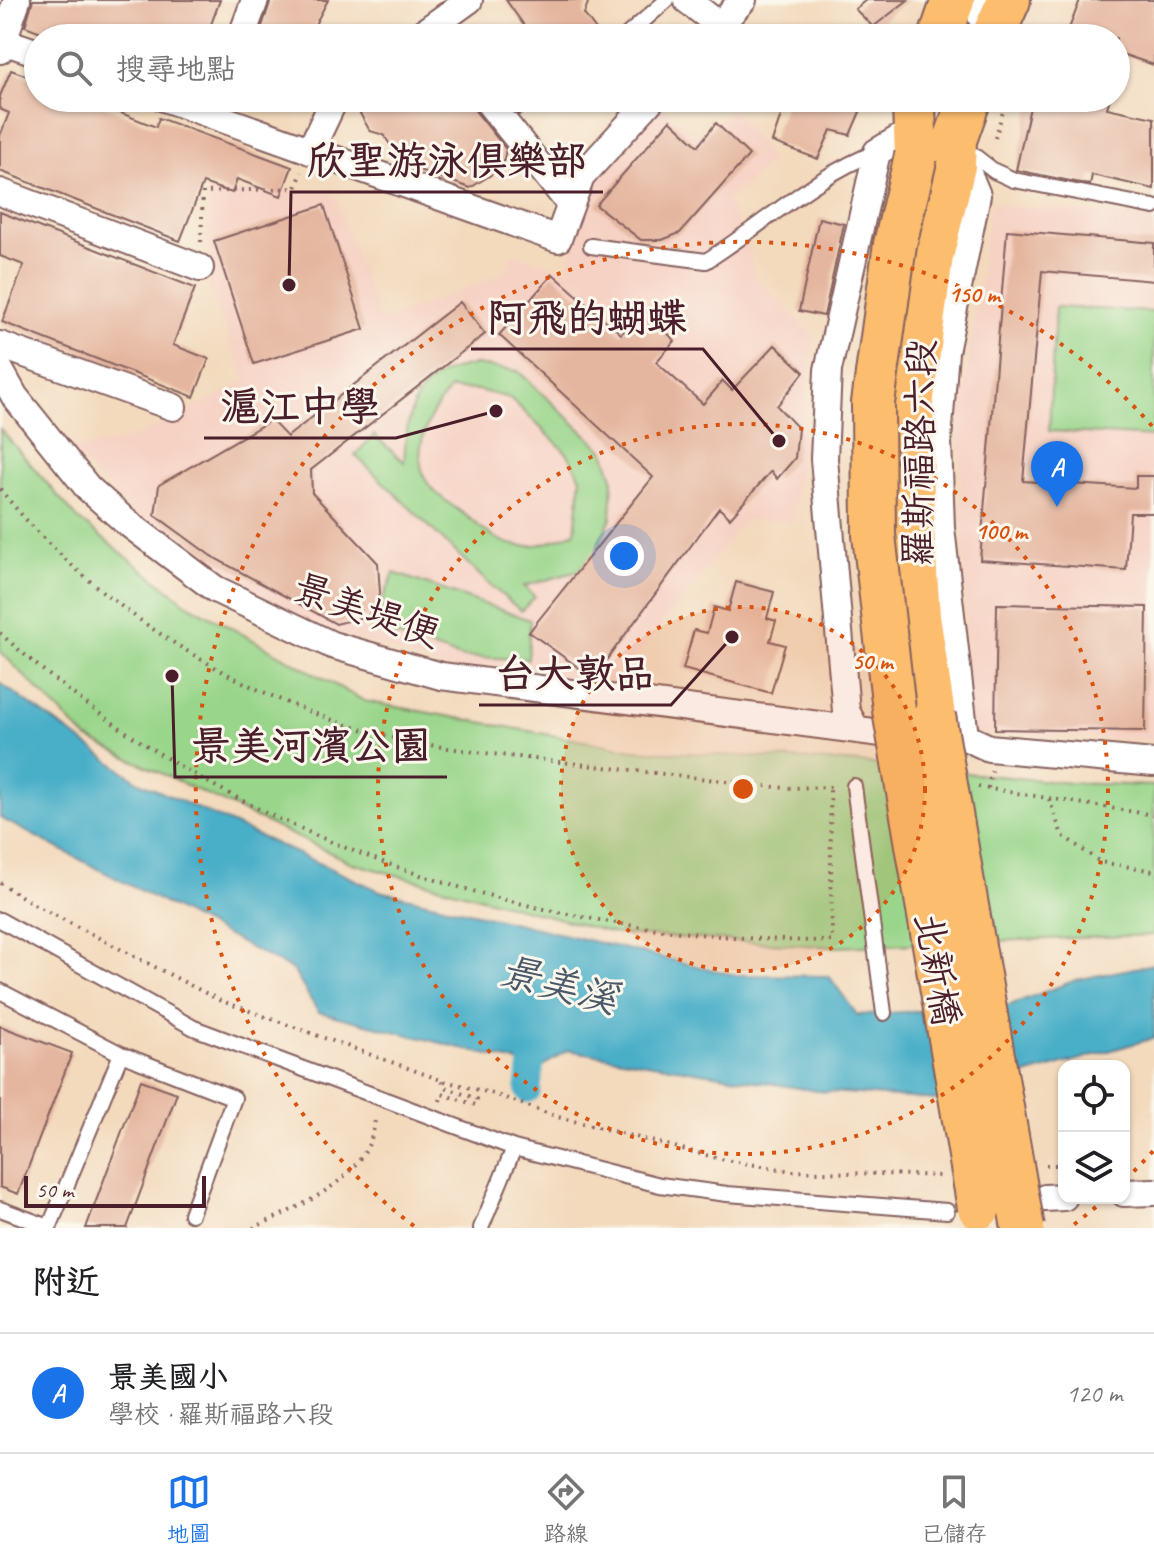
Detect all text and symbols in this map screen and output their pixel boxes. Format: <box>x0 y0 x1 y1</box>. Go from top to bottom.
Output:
search box <box>24 24 1130 112</box>
icon: search <box>52 46 96 90</box>
text: 搜尋地點 <box>116 50 236 88</box>
callout: 欣聖游泳俱樂部 <box>291 128 603 192</box>
text: 欣聖游泳俱樂部 <box>307 136 587 186</box>
text: 150 m <box>948 279 1002 309</box>
callout: 阿飛的蝴蝶 <box>471 285 703 349</box>
text: 阿飛的蝴蝶 <box>487 293 687 343</box>
street label: 羅斯福路六段 <box>894 339 945 567</box>
callout: 滬江中學 <box>204 374 396 438</box>
text: 滬江中學 <box>220 382 380 432</box>
pin: A <box>1031 441 1083 507</box>
text: 100 m <box>975 516 1029 546</box>
your location <box>604 536 644 576</box>
street label: 景美堤便 <box>287 564 446 657</box>
callout: 台大敦品 <box>479 641 671 705</box>
text: 50 m <box>852 646 895 676</box>
text: 台大敦品 <box>495 649 655 699</box>
callout: 景美河濱公園 <box>175 713 447 777</box>
text: 景美河濱公園 <box>191 721 431 771</box>
centre of rings <box>729 775 757 803</box>
street label: 北新橋 <box>904 909 971 1029</box>
water label: 景美溪 <box>494 945 625 1025</box>
map controls <box>1058 1060 1130 1204</box>
button: locate <box>1058 1060 1130 1132</box>
button: layers <box>1058 1132 1130 1204</box>
scale bar <box>24 1172 206 1208</box>
text: 50 m <box>36 1176 73 1204</box>
text: 附近 <box>32 1260 100 1303</box>
text: 景美國小 <box>108 1358 228 1396</box>
text: A <box>51 1377 65 1410</box>
text: 120 m <box>1066 1377 1122 1410</box>
text: 學校 · 羅斯福路六段 <box>108 1398 333 1431</box>
tab: 地圖 <box>167 1470 211 1548</box>
tab: 路線 <box>544 1470 588 1548</box>
tab: 已儲存 <box>921 1470 987 1548</box>

